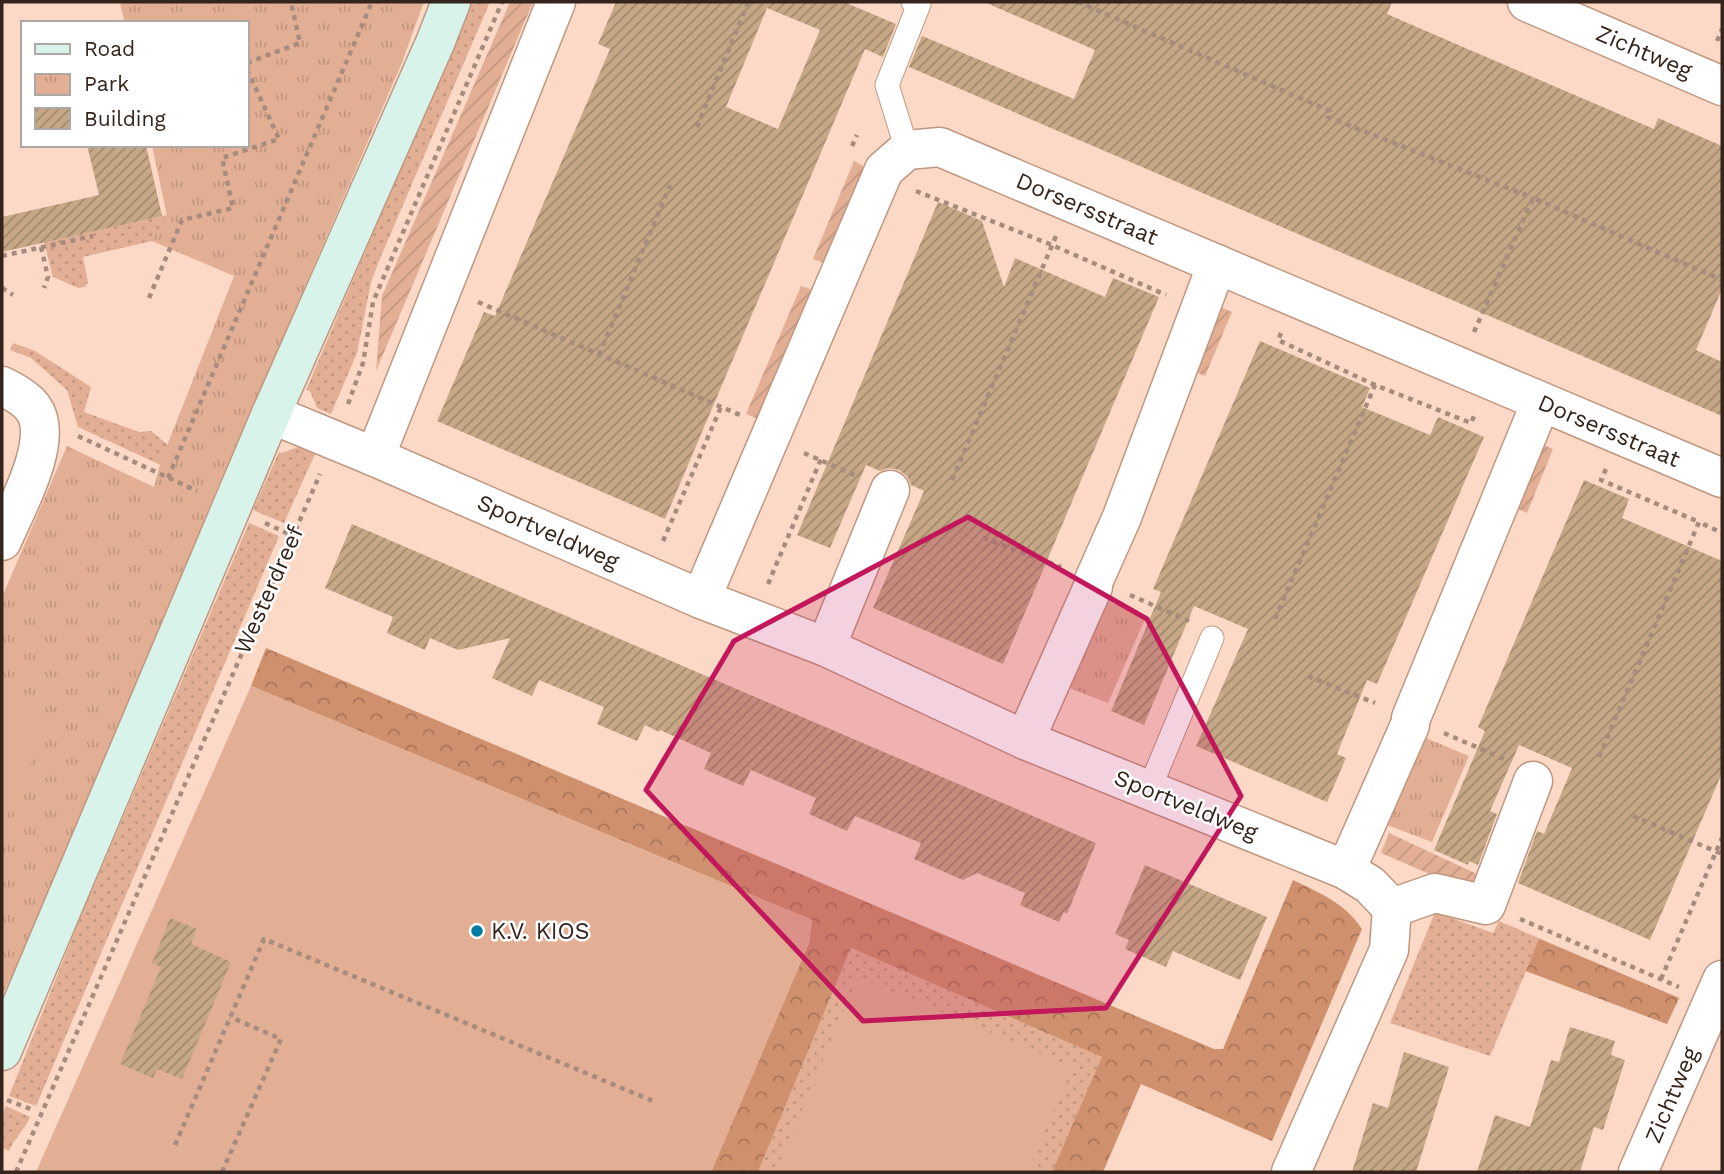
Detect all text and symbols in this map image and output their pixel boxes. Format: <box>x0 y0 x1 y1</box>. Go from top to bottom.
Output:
street label: Zichtweg <box>1592 20 1697 85</box>
legend <box>21 21 248 147</box>
text: Road <box>84 36 135 61</box>
text: Park <box>84 71 129 96</box>
text: Building <box>84 106 166 131</box>
street label: Dorsersstraat <box>1012 167 1162 251</box>
street label: Dorsersstraat <box>1534 389 1684 473</box>
street label: Sportveldweg <box>473 489 624 576</box>
street label: Westerdreef <box>229 522 309 658</box>
street label: Sportveldweg <box>1110 764 1262 846</box>
place label: K.V. KIOS <box>491 918 590 945</box>
marker: K.V. KIOS <box>469 923 485 939</box>
street label: Zichtweg <box>1640 1042 1705 1147</box>

